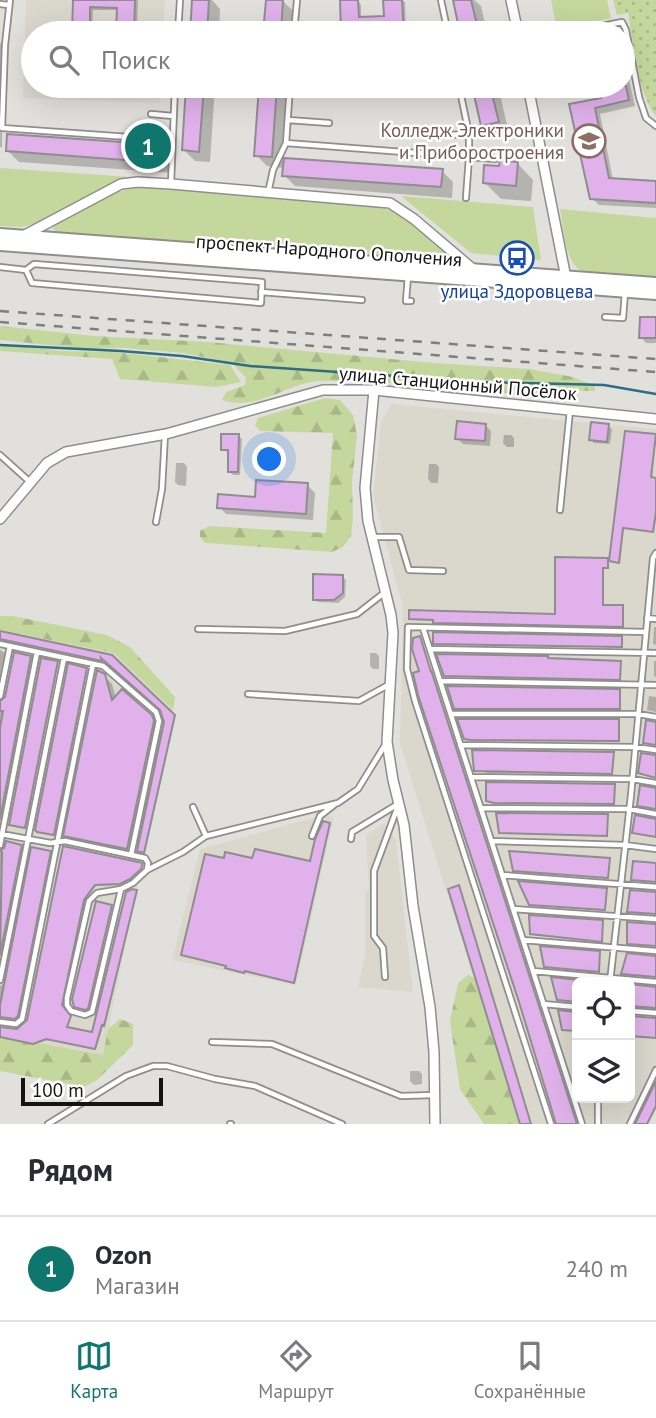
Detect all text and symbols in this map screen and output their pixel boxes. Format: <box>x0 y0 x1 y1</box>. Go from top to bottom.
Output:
search box <box>21 21 635 98</box>
icon: search <box>45 41 83 79</box>
text: Поиск <box>101 43 170 76</box>
place label: Колледж Электроники и Приборостроения <box>381 118 564 164</box>
pin: 1 <box>125 120 171 172</box>
school or university icon: Колледж Электроники и Приборостроения <box>570 122 608 160</box>
street label: проспект Народного Ополчения <box>195 229 463 271</box>
bus stop icon: улица Здоровцева <box>498 239 536 277</box>
place label: улица Здоровцева <box>440 279 594 303</box>
street label: улица Станционный Посёлок <box>338 361 578 405</box>
your location <box>252 442 286 476</box>
map controls <box>572 977 635 1103</box>
button: locate <box>572 977 635 1040</box>
button: layers <box>572 1040 635 1103</box>
scale bar <box>21 1075 163 1107</box>
text: 100 m <box>32 1078 84 1102</box>
text: Рядом <box>28 1150 113 1189</box>
text: Ozon <box>95 1238 152 1271</box>
text: 1 <box>44 1254 58 1283</box>
text: 240 m <box>566 1254 628 1283</box>
text: Магазин <box>95 1271 180 1300</box>
tab: Карта <box>70 1337 118 1403</box>
tab: Маршрут <box>258 1337 334 1403</box>
tab: Сохранённые <box>474 1337 586 1403</box>

